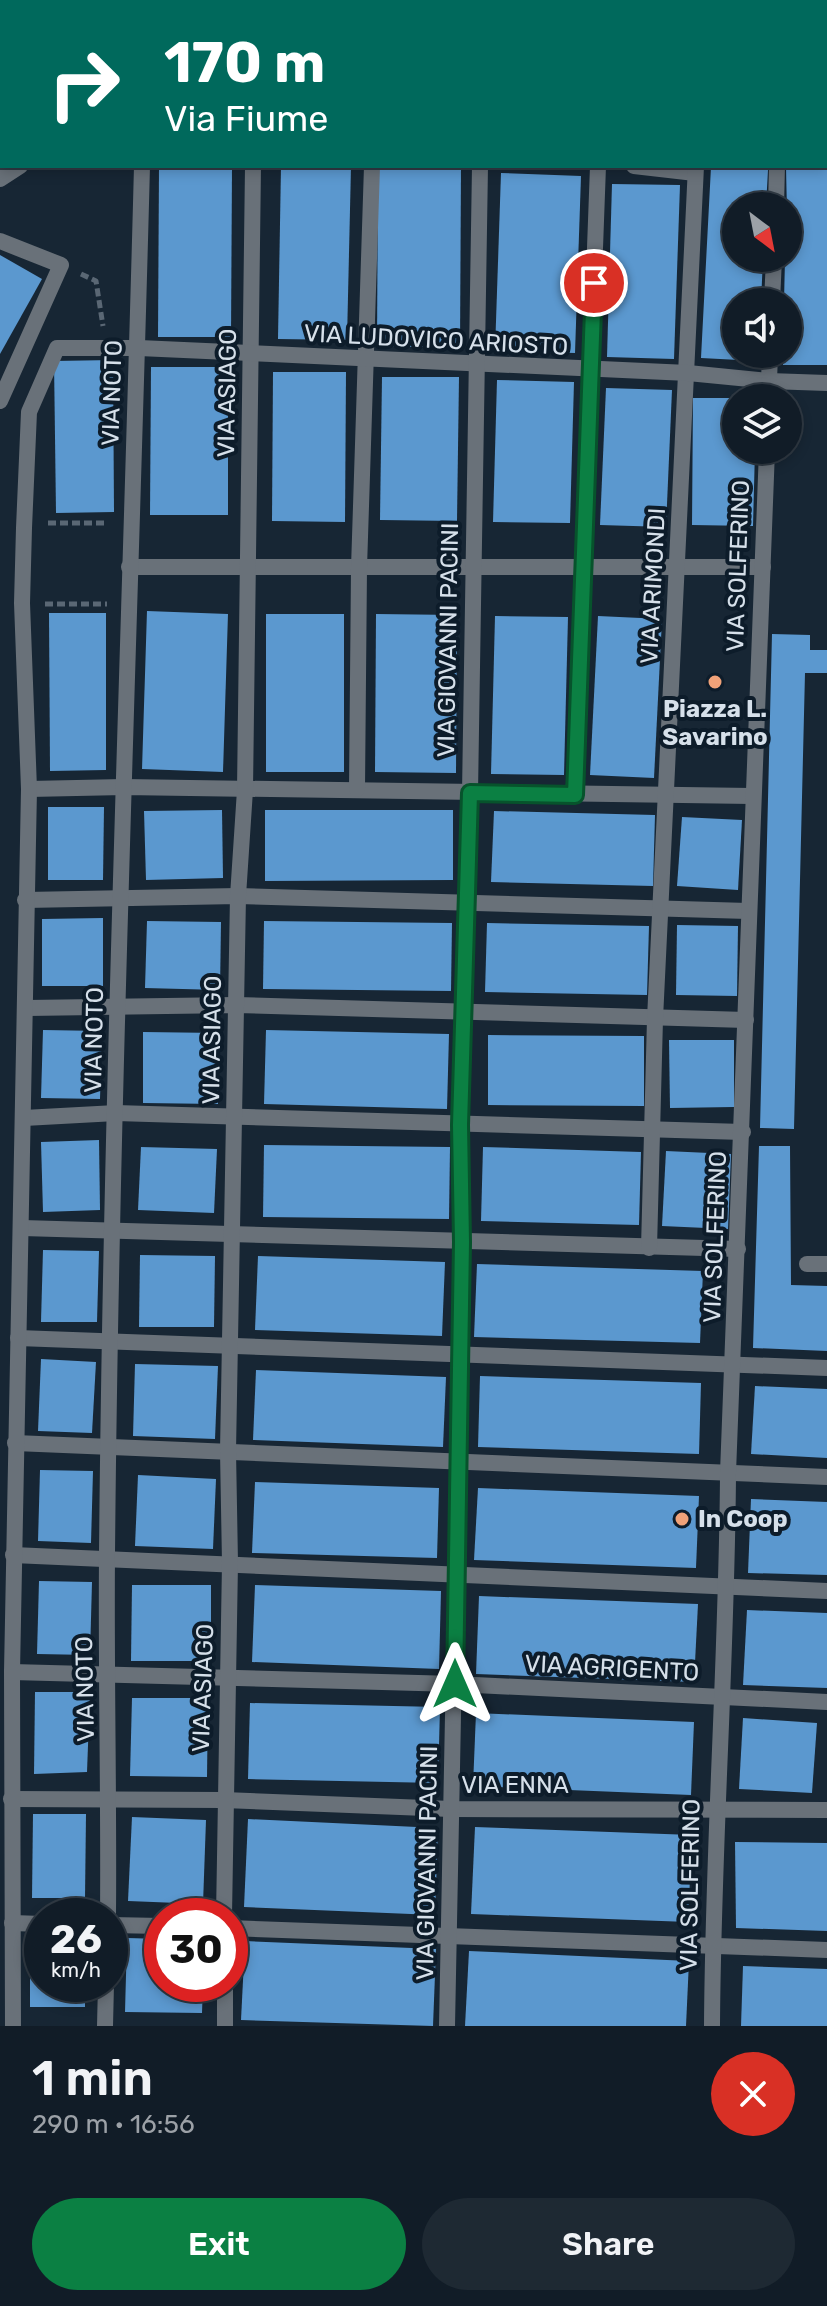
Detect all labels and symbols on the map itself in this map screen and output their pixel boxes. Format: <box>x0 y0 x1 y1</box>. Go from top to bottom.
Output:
north arrow <box>722 192 802 272</box>
pin <box>560 249 628 317</box>
street label: VIA LUDOVICO ARIOSTO <box>303 319 569 361</box>
street label: VIA ASIAGO <box>212 328 242 458</box>
street label: VIA NOTO <box>96 340 128 446</box>
street label: VIA SOLFERINO <box>721 480 755 652</box>
street label: VIA ARIMONDI <box>635 507 671 665</box>
street label: VIA GIOVANNI PACINI <box>432 522 464 758</box>
marker: Piazza L. Savarino <box>706 673 724 691</box>
place label: Piazza L. Savarino <box>662 695 768 751</box>
street label: VIA ASIAGO <box>197 975 227 1105</box>
street label: VIA NOTO <box>79 987 109 1093</box>
street label: VIA SOLFERINO <box>698 1151 732 1323</box>
place label: In Coop <box>698 1505 788 1533</box>
marker: In Coop <box>673 1510 691 1528</box>
street label: VIA ASIAGO <box>187 1623 219 1753</box>
street label: VIA NOTO <box>70 1636 100 1742</box>
position arrow <box>413 1642 497 1726</box>
street label: VIA AGRIGENTO <box>524 1649 700 1687</box>
street label: VIA GIOVANNI PACINI <box>411 1745 443 1981</box>
street label: VIA ENNA <box>461 1771 569 1799</box>
street label: VIA SOLFERINO <box>675 1799 705 1971</box>
speed limit sign: 30 <box>144 1898 248 2002</box>

